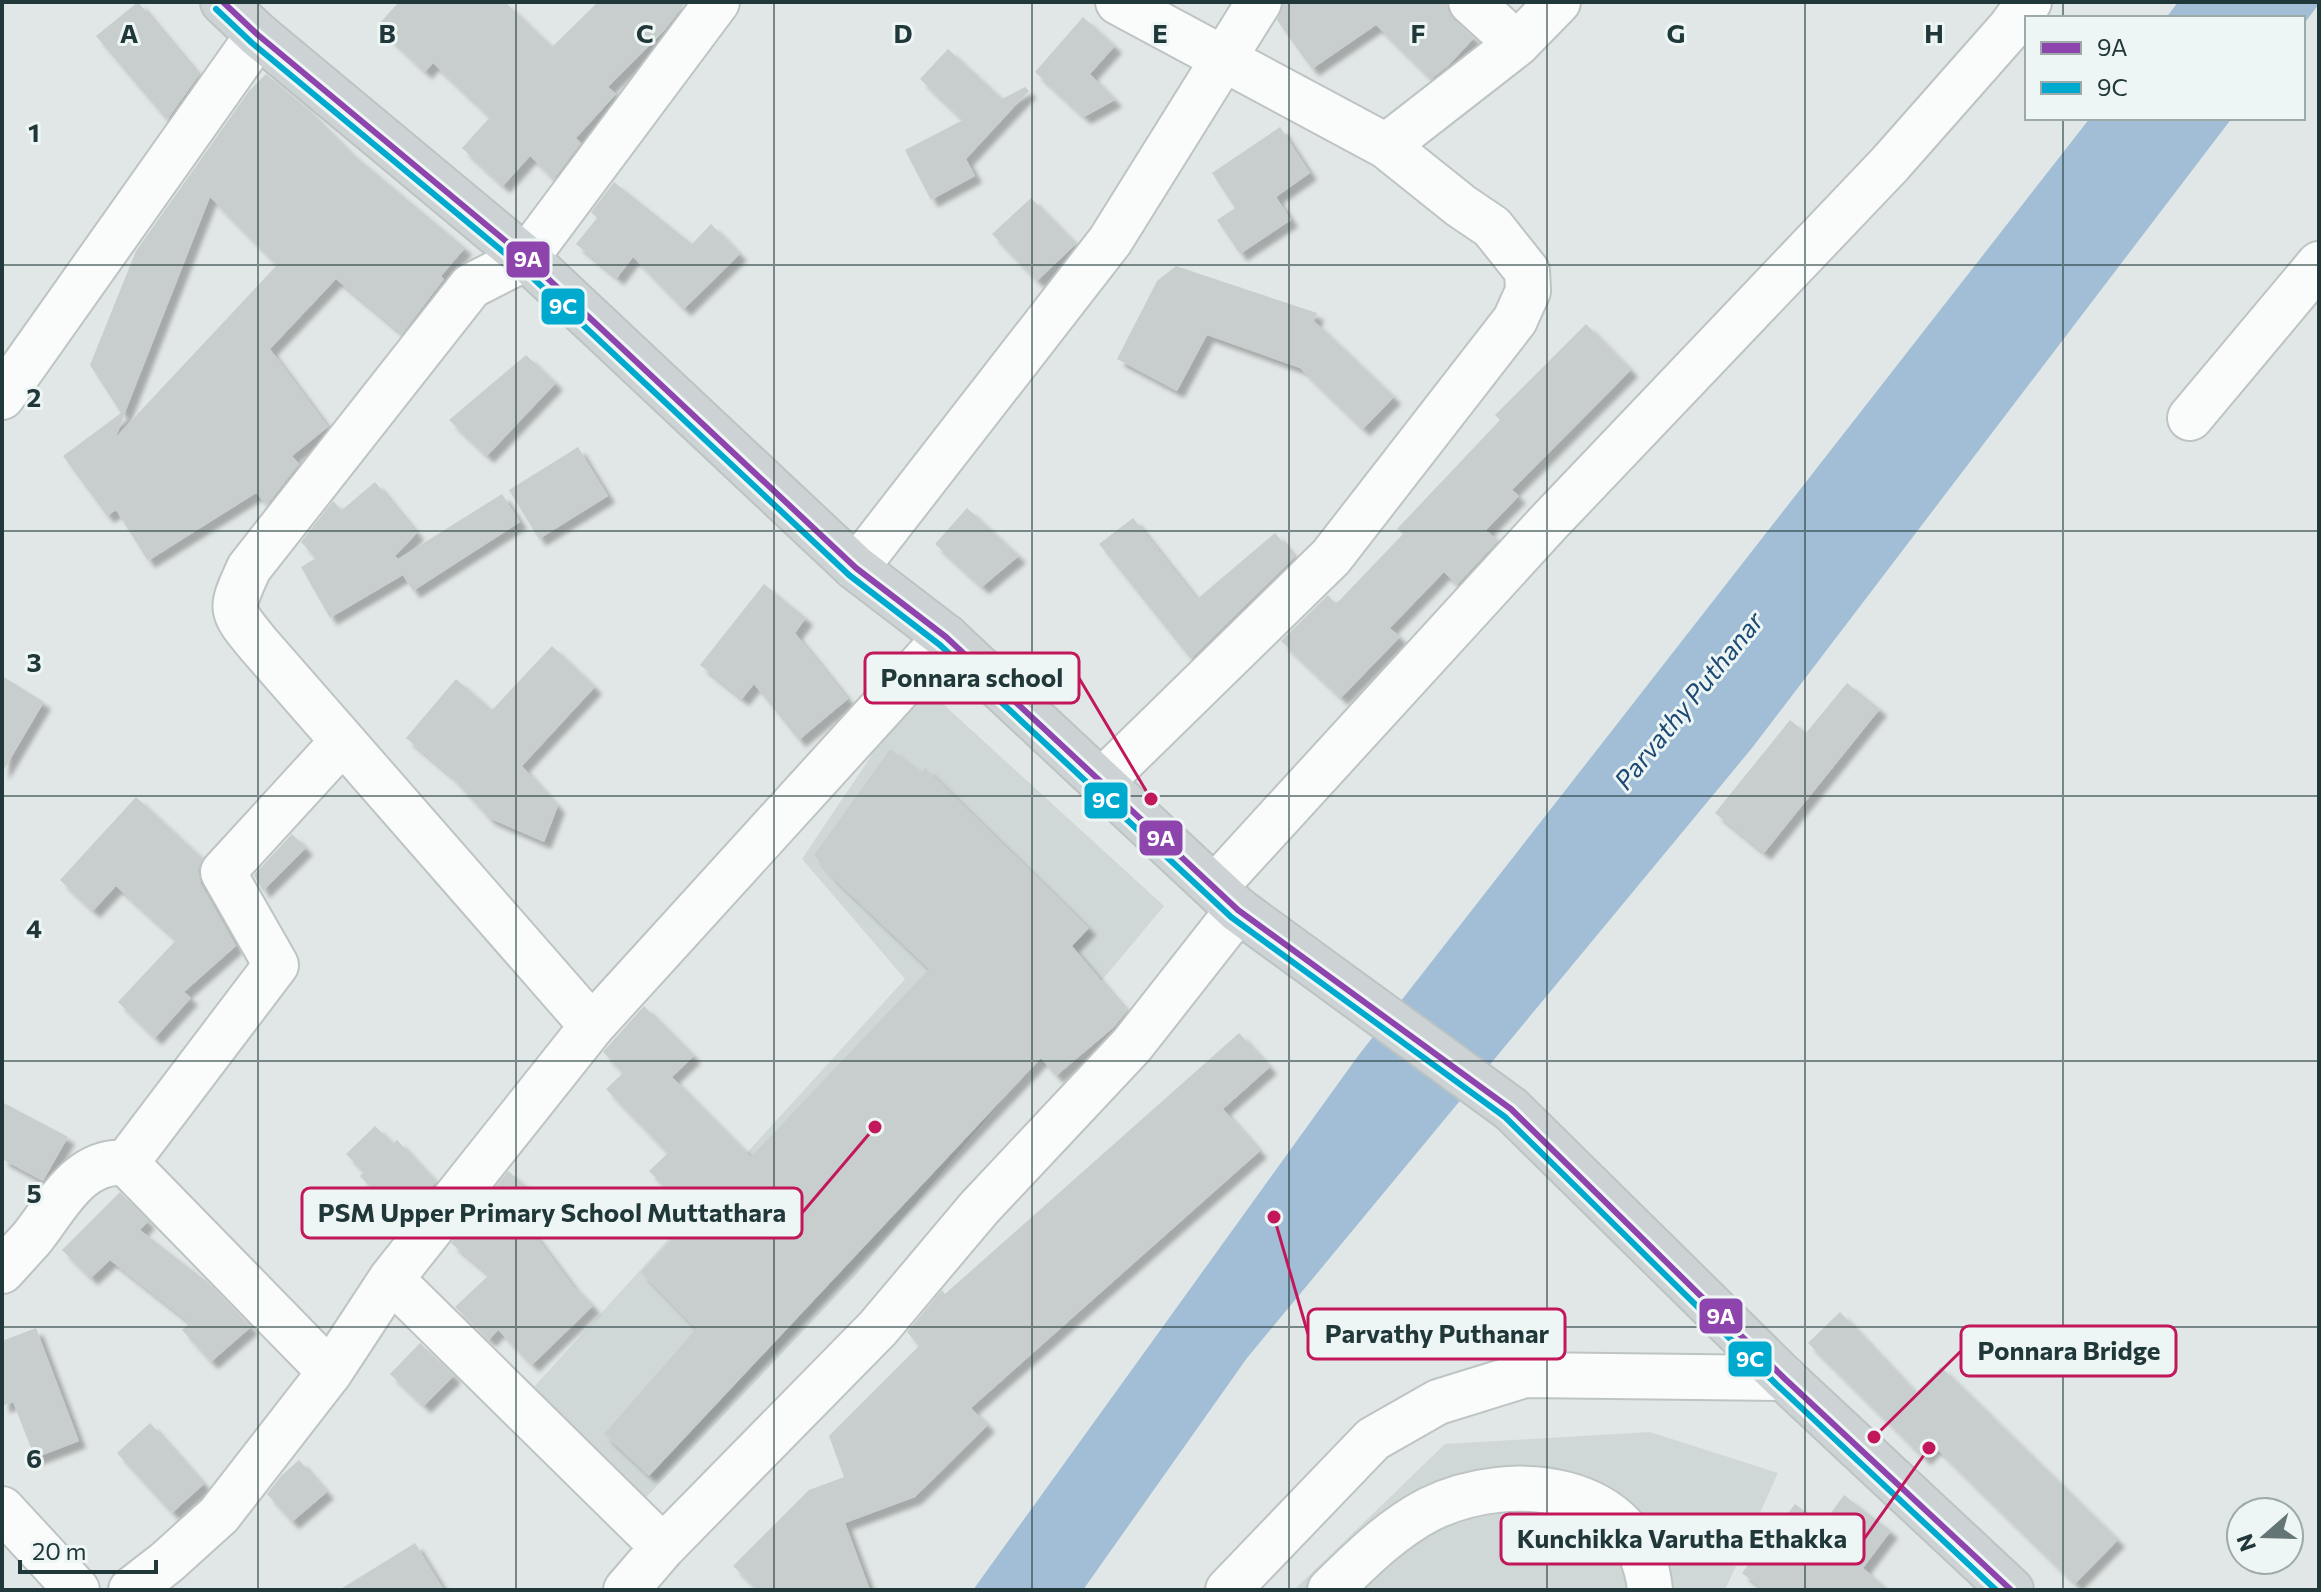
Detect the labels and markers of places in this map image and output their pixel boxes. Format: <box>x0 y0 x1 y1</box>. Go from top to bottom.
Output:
callout: Ponnara school <box>865 653 1079 703</box>
callout: PSM Upper Primary School Muttathara <box>302 1188 802 1238</box>
callout: Parvathy Puthanar <box>1308 1309 1565 1359</box>
callout: Ponnara Bridge <box>1961 1326 2176 1376</box>
callout: Kunchikka Varutha Ethakka <box>1501 1514 1864 1564</box>

